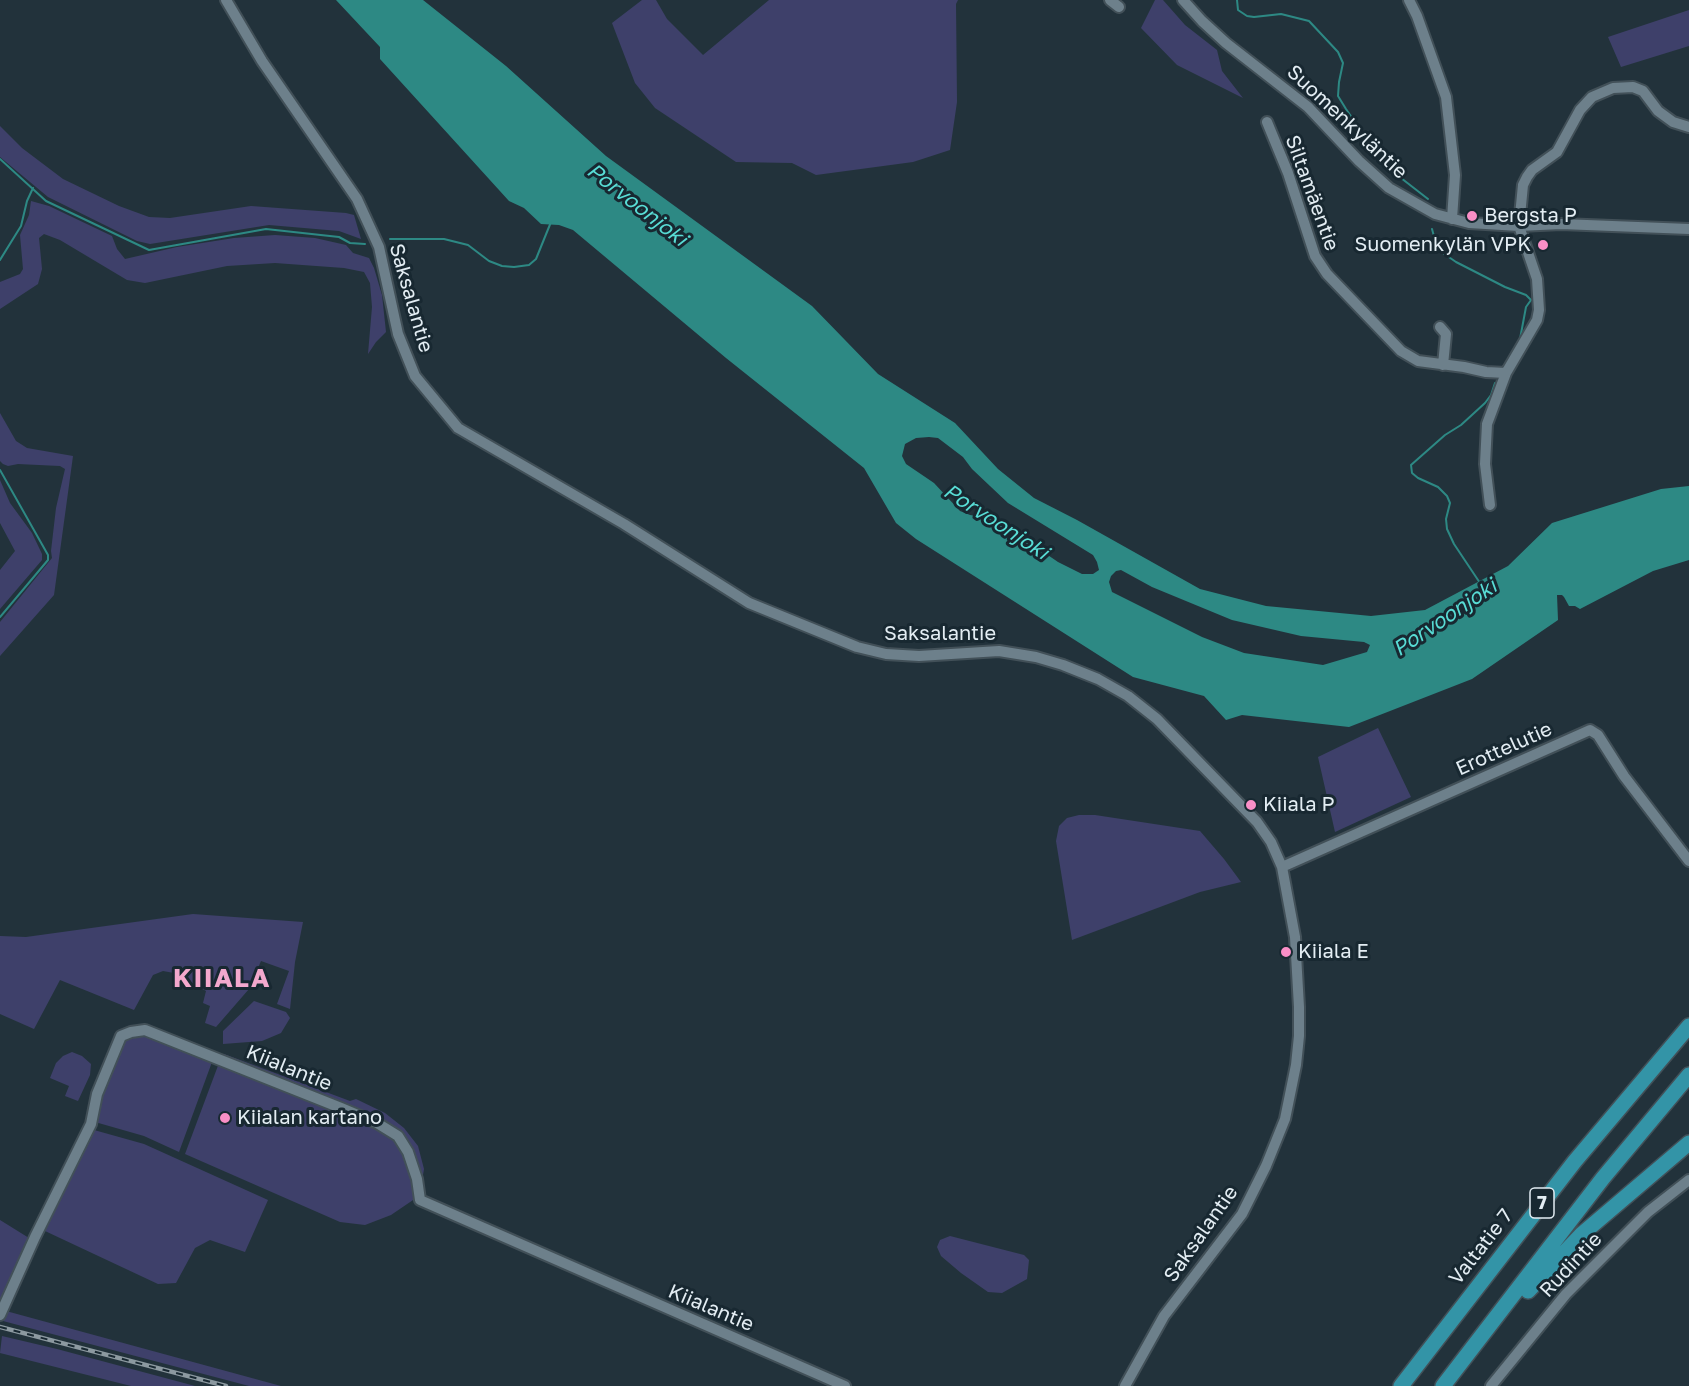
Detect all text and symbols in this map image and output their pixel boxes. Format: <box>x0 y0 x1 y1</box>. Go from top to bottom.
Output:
street label: Suomenkyläntie <box>1282 60 1412 184</box>
street label: Siltamäentie <box>1280 132 1344 254</box>
water label: Porvoonjoki <box>582 158 692 252</box>
place label: Bergsta P <box>1484 204 1577 228</box>
marker: Bergsta P <box>1465 209 1479 223</box>
place label: Suomenkylän VPK <box>1355 233 1531 257</box>
marker: Suomenkylän VPK <box>1536 238 1550 252</box>
street label: Saksalantie <box>384 241 438 355</box>
water label: Porvoonjoki <box>939 479 1053 565</box>
water label: Porvoonjoki <box>1388 574 1502 662</box>
street label: Saksalantie <box>884 622 996 646</box>
street label: Erottelutie <box>1452 717 1556 781</box>
place label: Kiiala P <box>1263 793 1335 817</box>
marker: Kiiala P <box>1244 798 1258 812</box>
place label: Kiiala E <box>1298 940 1369 964</box>
marker: Kiiala E <box>1279 945 1293 959</box>
district label: KIIALA <box>173 963 271 995</box>
street label: Kiialantie <box>243 1040 335 1096</box>
place label: Kiialan kartano <box>237 1106 382 1130</box>
marker: Kiialan kartano <box>218 1111 232 1125</box>
street label: Saksalantie <box>1159 1181 1243 1287</box>
road number: 7 <box>1530 1188 1554 1218</box>
street label: Valtatie 7 <box>1444 1204 1518 1290</box>
street label: Rudintie <box>1535 1228 1607 1302</box>
street label: Kiialantie <box>665 1279 757 1337</box>

